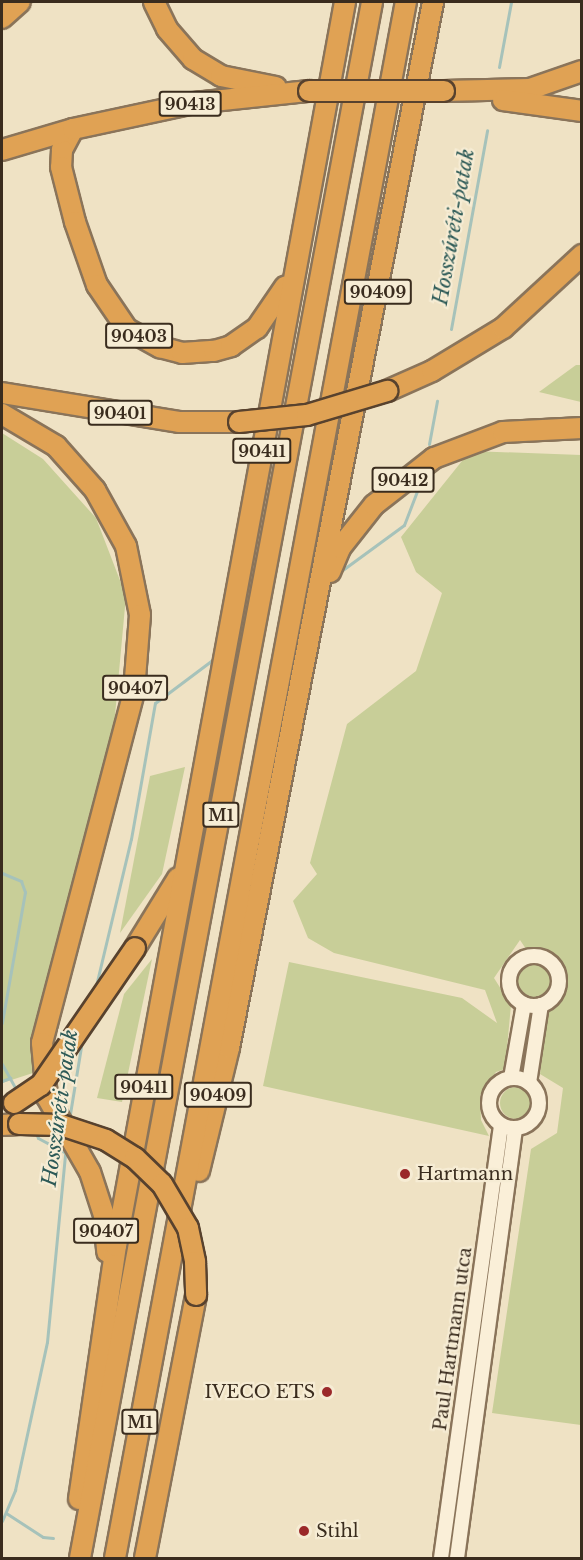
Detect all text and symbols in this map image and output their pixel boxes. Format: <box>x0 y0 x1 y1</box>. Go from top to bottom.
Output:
road number: 90413 <box>158 91 222 117</box>
water label: Hosszúréti-patak <box>428 147 480 307</box>
road number: 90409 <box>344 279 412 305</box>
road number: 90403 <box>104 323 174 349</box>
road number: 90401 <box>87 400 153 426</box>
road number: 90411 <box>232 438 292 464</box>
road number: 90412 <box>372 467 434 493</box>
road number: 90407 <box>102 675 168 701</box>
road number: M1 <box>202 802 240 828</box>
water label: Hosszúréti-patak <box>37 1028 83 1188</box>
road number: 90411 <box>114 1074 174 1100</box>
road number: 90409 <box>184 1082 252 1108</box>
place label: Hartmann <box>417 1163 513 1185</box>
marker: Hartmann <box>398 1167 412 1181</box>
road number: 90407 <box>73 1218 139 1244</box>
street label: Paul Hartmann utca <box>429 1246 477 1432</box>
place label: IVECO ETS <box>205 1381 315 1403</box>
marker: IVECO ETS <box>320 1385 334 1399</box>
road number: M1 <box>120 1409 160 1435</box>
place label: Stihl <box>316 1520 359 1542</box>
marker: Stihl <box>297 1524 311 1538</box>

